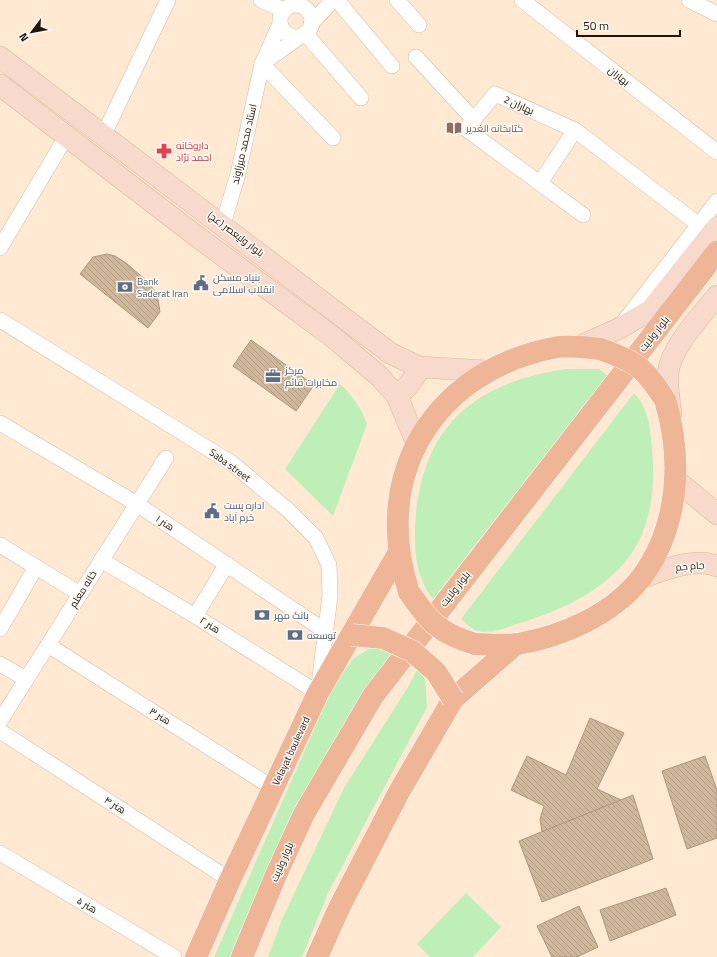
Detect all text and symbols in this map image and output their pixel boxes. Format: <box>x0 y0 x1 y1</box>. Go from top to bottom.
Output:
north arrow <box>12 12 52 52</box>
scale bar <box>577 12 680 38</box>
text: 50 m <box>583 16 609 35</box>
text: N <box>15 30 32 45</box>
street label: بهاران <box>605 63 633 89</box>
street label: بهاران 2 <box>501 92 537 118</box>
street label: استاد محمد میرزاوند <box>227 102 261 186</box>
library icon: کتابخانه الغدیر <box>445 119 463 137</box>
place label: کتابخانه الغدیر <box>465 121 523 136</box>
place label: داروخانه احمد نژاد <box>176 138 212 165</box>
pharmacy icon: داروخانه احمد نژاد <box>155 142 173 160</box>
street label: بلوار ولیعصر (عج) <box>205 208 267 260</box>
place label: بنیاد مسکن انقلاب اسلامی <box>213 270 275 297</box>
place label: Bank Saderat Iran <box>137 274 188 301</box>
public building icon: بنیاد مسکن انقلاب اسلامی <box>192 274 210 292</box>
bank icon: Bank Saderat Iran <box>116 278 134 296</box>
street label: بلوار ولایت <box>635 313 673 355</box>
place label: مرکز مخابرات قائم <box>284 363 337 390</box>
office icon: مرکز مخابرات قائم <box>264 367 282 385</box>
street label: Saba street <box>206 445 254 485</box>
place label: اداره پست خرم آباد <box>224 498 264 525</box>
public building icon: اداره پست خرم آباد <box>203 502 221 520</box>
street label: هنر ۱ <box>153 511 177 535</box>
street label: جام جم <box>675 557 705 575</box>
street label: خانه معلم <box>66 567 100 611</box>
street label: بلوار ولایت <box>436 568 474 610</box>
bank icon: بانک مهر <box>253 606 271 624</box>
place label: بانک مهر <box>273 608 309 623</box>
street label: هنر ۲ <box>197 613 223 637</box>
bank icon: توسعه <box>286 626 304 644</box>
place label: توسعه <box>307 628 336 643</box>
street label: هنر ۳ <box>146 704 174 728</box>
street label: Velayat boulevard <box>268 714 314 788</box>
street label: هنر ۴ <box>101 793 129 818</box>
street label: بلوار ولایت <box>267 840 297 884</box>
street label: هنر ۵ <box>74 893 100 917</box>

